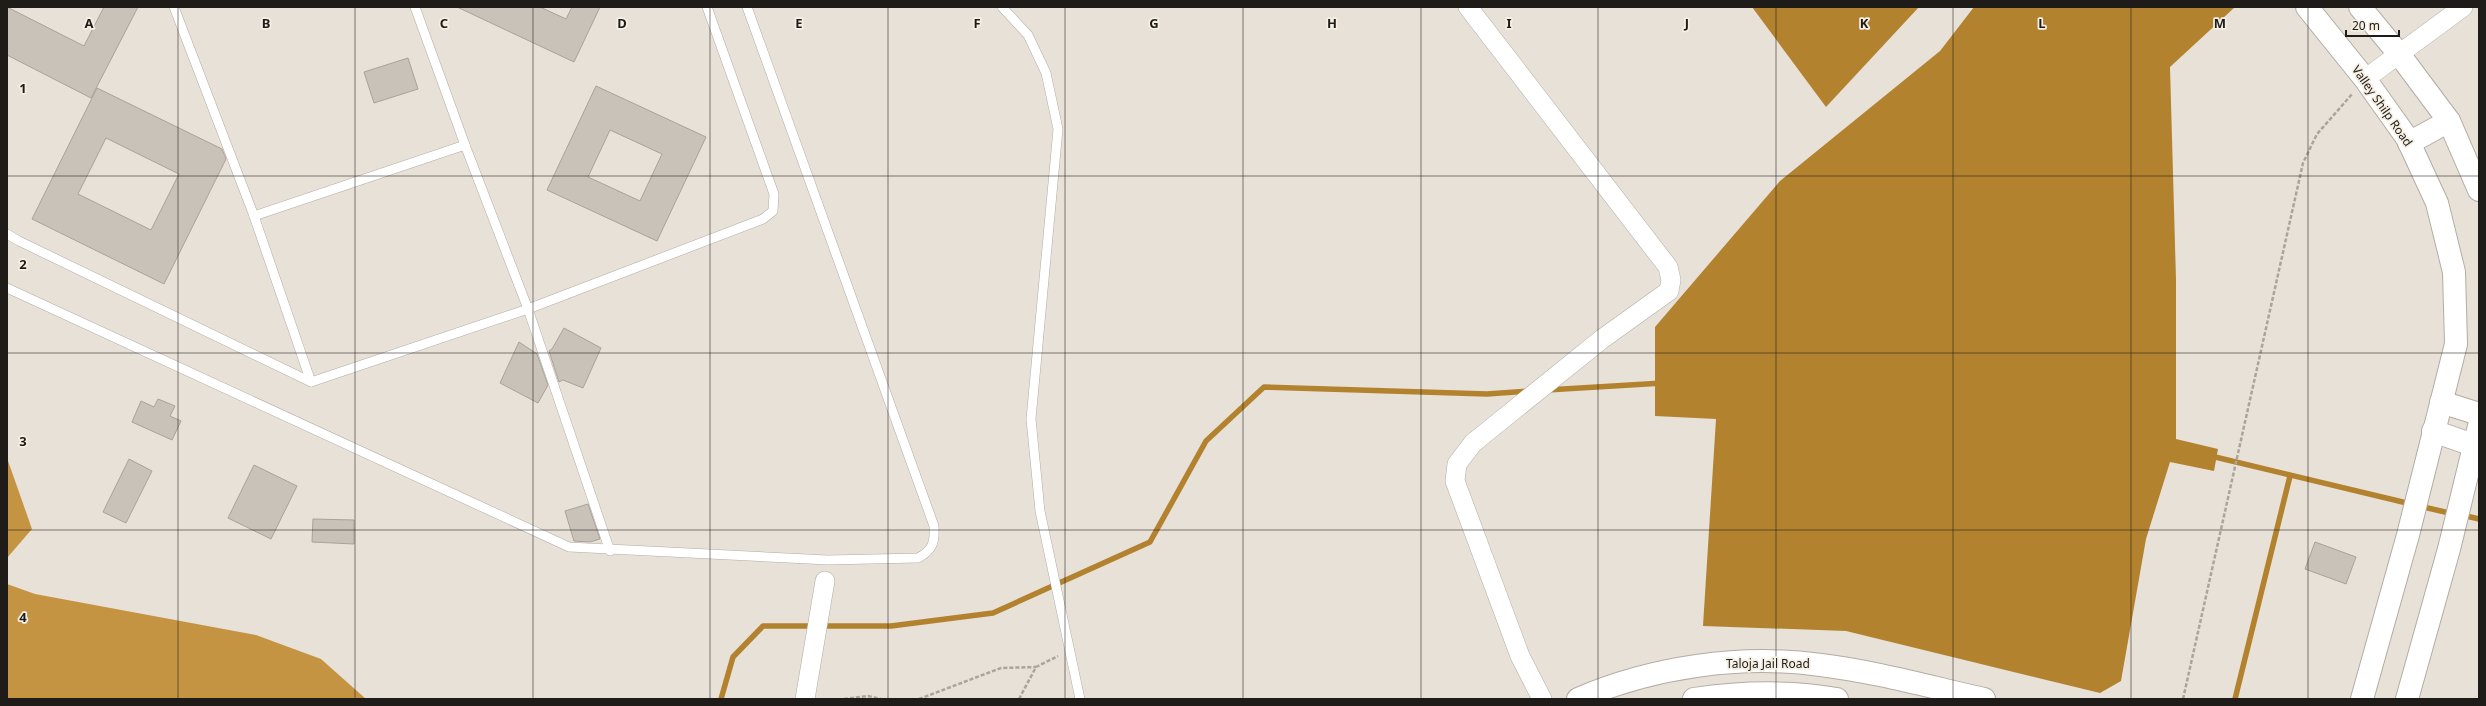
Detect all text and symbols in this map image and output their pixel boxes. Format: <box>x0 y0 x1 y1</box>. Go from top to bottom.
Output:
scale bar <box>2346 12 2399 38</box>
text: A <box>85 14 94 32</box>
text: B <box>262 14 270 32</box>
text: C <box>440 14 448 32</box>
text: D <box>617 14 627 32</box>
text: E <box>795 14 803 32</box>
text: F <box>973 14 981 32</box>
text: G <box>1149 14 1159 32</box>
text: H <box>1327 14 1337 32</box>
text: I <box>1506 14 1512 32</box>
text: J <box>1684 14 1689 32</box>
text: K <box>1860 14 1869 32</box>
text: L <box>2038 14 2046 32</box>
text: M <box>2214 14 2226 32</box>
text: 20 m <box>2352 17 2380 34</box>
street label: Valley Shilp Road <box>2348 62 2417 150</box>
text: 1 <box>19 79 27 97</box>
text: 2 <box>19 255 27 273</box>
text: 3 <box>19 432 27 450</box>
text: 4 <box>19 608 27 626</box>
street label: Taloja Jail Road <box>1726 655 1810 672</box>

